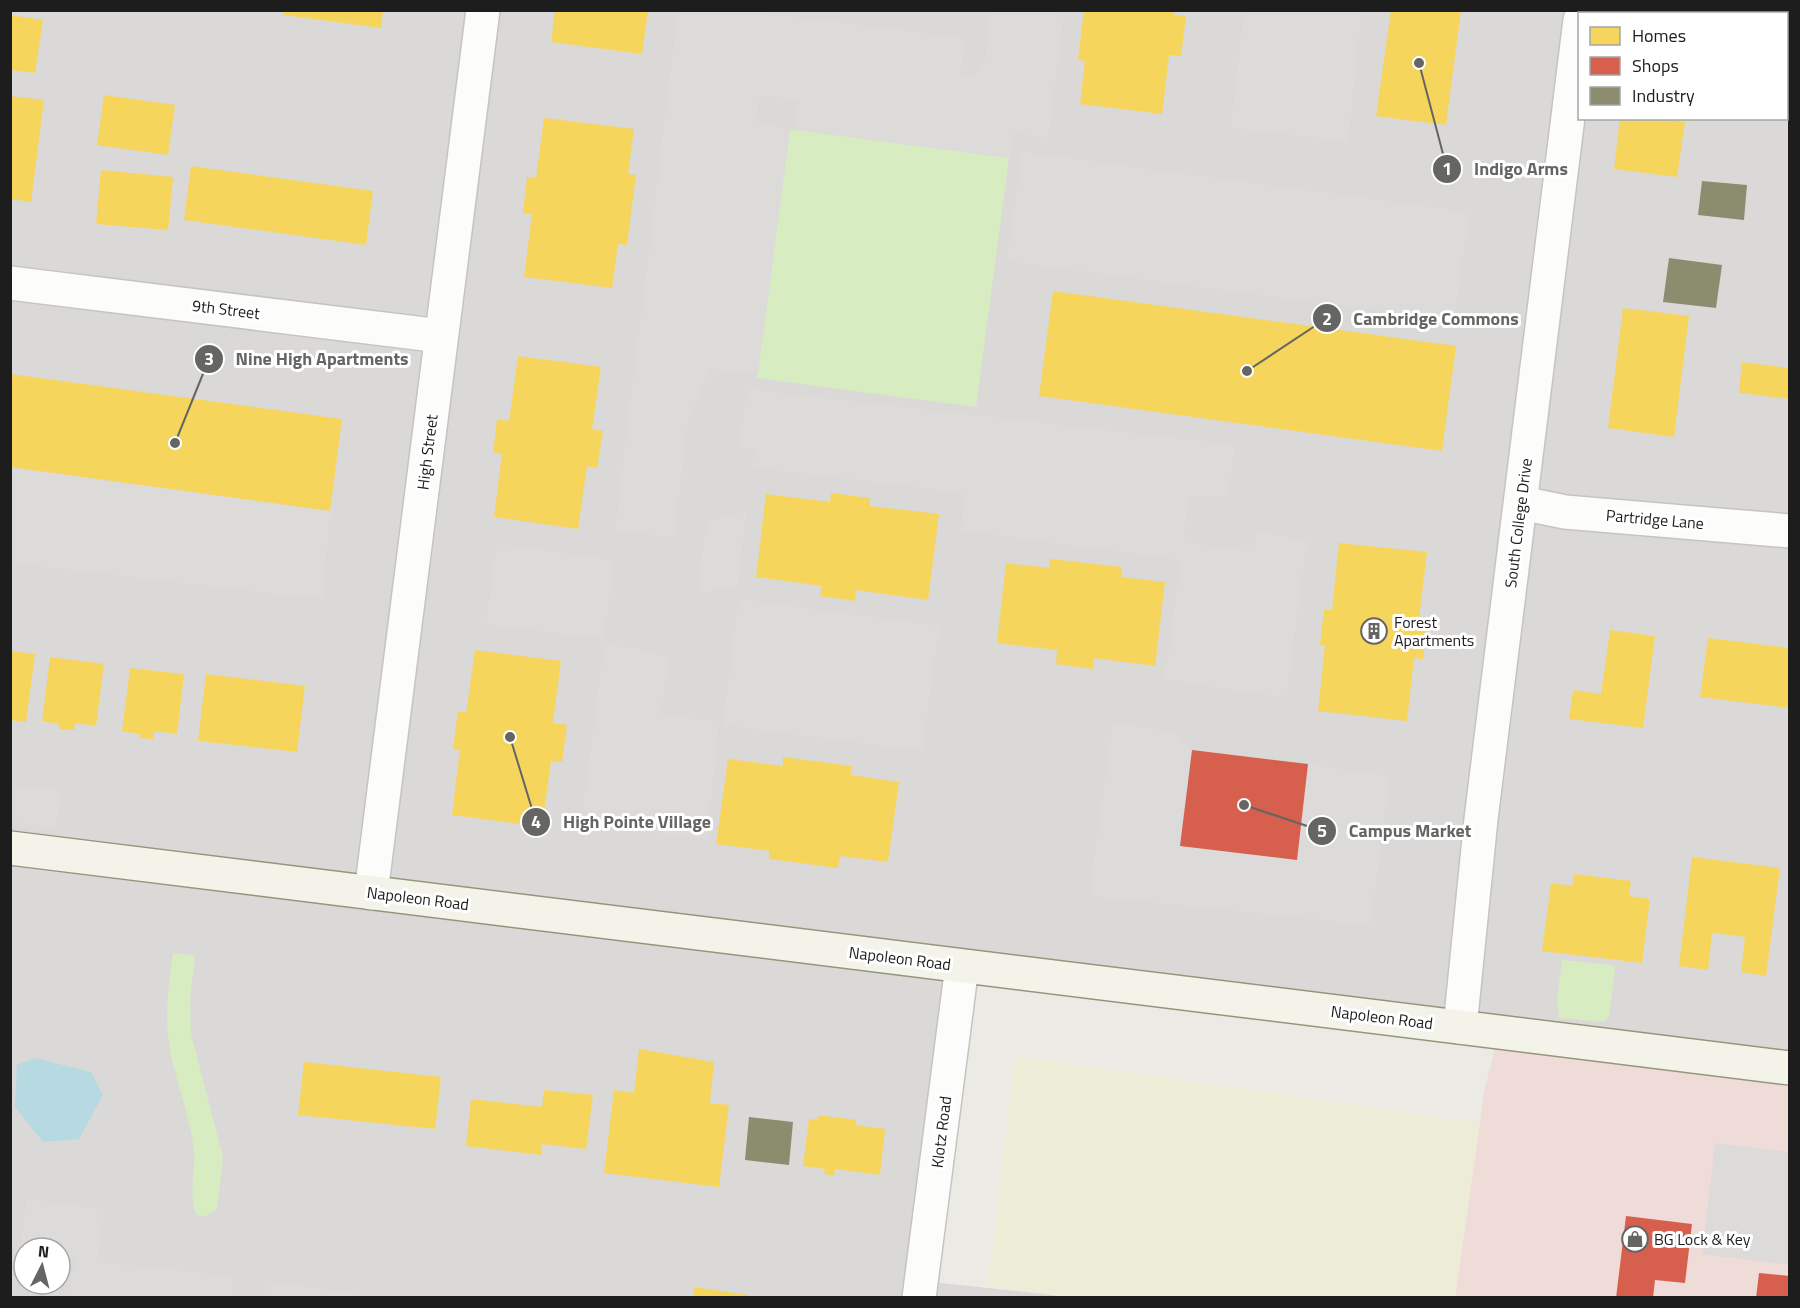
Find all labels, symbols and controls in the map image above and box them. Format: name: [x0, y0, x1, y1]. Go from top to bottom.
legend: [1578, 12, 1788, 120]
text: Homes: [1632, 22, 1686, 49]
text: Shops: [1632, 52, 1679, 79]
text: Industry: [1632, 82, 1695, 109]
callout: Indigo Arms: [1432, 151, 1580, 187]
text: 1: [1442, 155, 1452, 182]
text: Indigo Arms: [1474, 155, 1568, 182]
street label: 9th Street: [191, 293, 262, 325]
callout: Cambridge Commons: [1312, 300, 1531, 336]
text: 2: [1322, 305, 1332, 332]
text: Cambridge Commons: [1353, 305, 1519, 332]
callout: Nine High Apartments: [194, 341, 421, 377]
text: 3: [204, 345, 214, 372]
text: Nine High Apartments: [236, 345, 408, 372]
street label: High Street: [410, 412, 444, 491]
street label: South College Drive: [1498, 457, 1538, 589]
street label: Partridge Lane: [1605, 503, 1705, 535]
place label: Forest Apartments: [1394, 610, 1474, 652]
building icon: Forest Apartments: [1359, 616, 1389, 646]
callout: High Pointe Village: [521, 804, 723, 840]
text: 4: [531, 808, 541, 835]
text: High Pointe Village: [563, 808, 711, 835]
callout: Campus Market: [1307, 813, 1483, 849]
text: 5: [1317, 817, 1327, 844]
text: Campus Market: [1349, 817, 1472, 844]
street label: Napoleon Road: [366, 880, 470, 916]
street label: Napoleon Road: [848, 940, 952, 976]
street label: Napoleon Road: [1330, 999, 1434, 1035]
street label: Klotz Road: [925, 1095, 957, 1169]
shop icon: BG Lock & Key: [1620, 1224, 1650, 1254]
place label: BG Lock & Key: [1654, 1227, 1751, 1251]
north arrow: [12, 1236, 72, 1296]
text: N: [37, 1239, 50, 1264]

